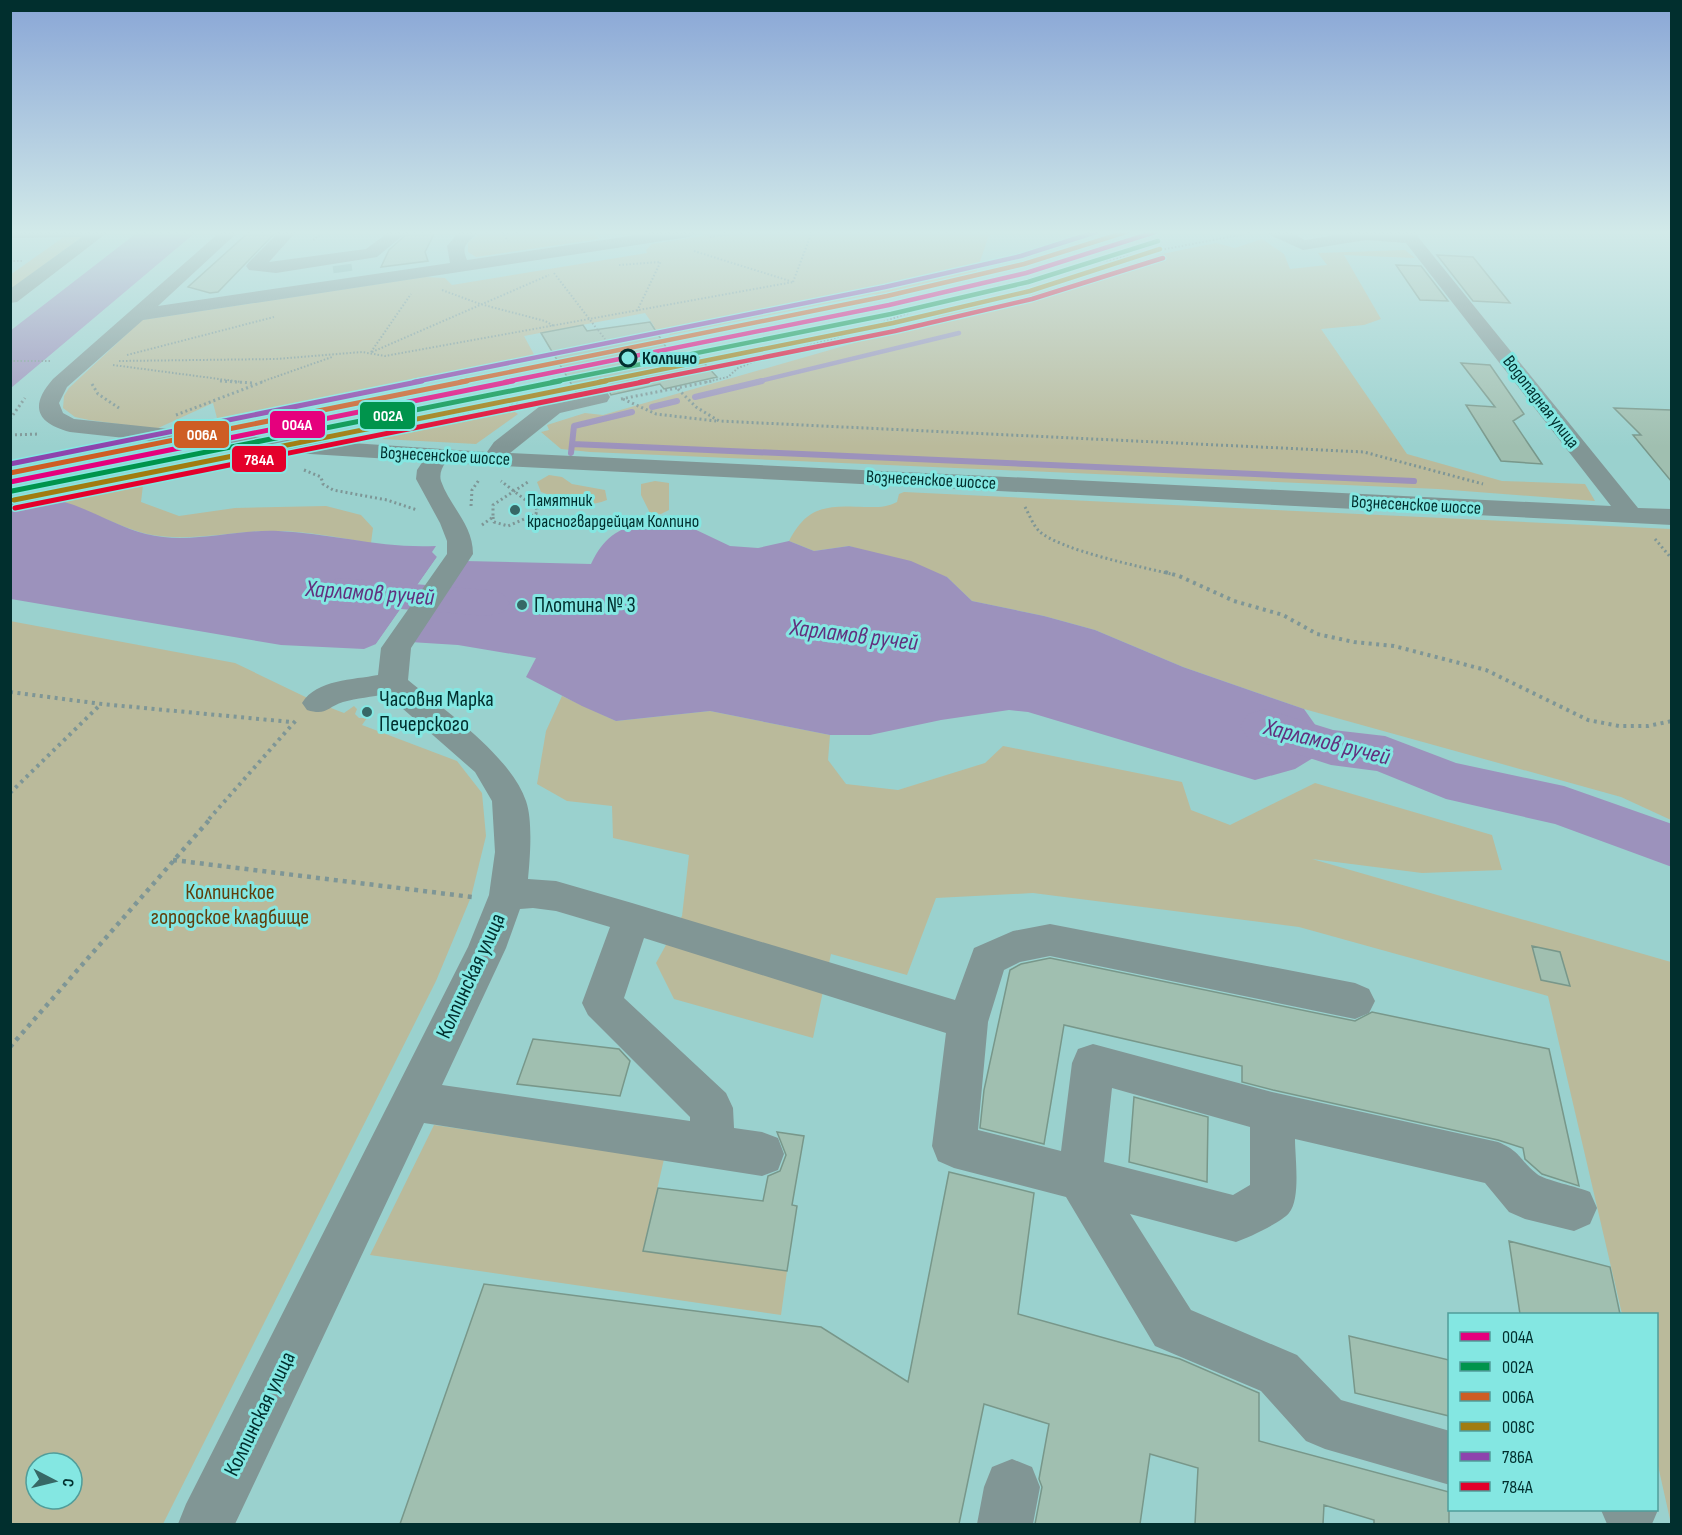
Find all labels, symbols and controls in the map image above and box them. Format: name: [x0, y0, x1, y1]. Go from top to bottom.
place label: Колпино: [642, 348, 697, 369]
marker: Колпино: [619, 349, 637, 367]
street label: Водопадная улица: [1498, 351, 1584, 453]
line badge: 002А: [359, 401, 416, 430]
text: 002А: [373, 407, 403, 426]
line badge: 004А: [269, 410, 326, 439]
text: 004А: [282, 416, 313, 435]
line badge: 006А: [173, 420, 230, 449]
text: 006А: [187, 426, 218, 445]
street label: Вознесенское шоссе: [379, 442, 511, 470]
line badge: 784А: [231, 445, 287, 473]
text: 784А: [244, 451, 274, 470]
street label: Вознесенское шоссе: [865, 466, 997, 494]
place label: Памятник красногвардейцам Колпино: [527, 490, 699, 532]
street label: Вознесенское шоссе: [1350, 491, 1482, 519]
marker: Памятник красногвардейцам Колпино: [508, 503, 522, 517]
water label: Харламов ручей: [304, 574, 435, 612]
place label: Плотина № 3: [534, 592, 636, 619]
marker: Плотина № 3: [515, 598, 529, 612]
water label: Харламов ручей: [787, 613, 920, 657]
place label: Часовня Марка Печерского: [379, 686, 494, 738]
marker: Часовня Марка Печерского: [360, 705, 374, 719]
water label: Харламов ручей: [1260, 712, 1393, 772]
park label: Колпинское городское кладбище: [151, 879, 309, 931]
street label: Колпинская улица: [430, 909, 512, 1043]
legend: [1448, 1313, 1658, 1511]
text: 004А: [1502, 1327, 1534, 1348]
street label: Колпинская улица: [218, 1347, 302, 1481]
text: 002А: [1502, 1357, 1533, 1378]
text: 006А: [1502, 1387, 1534, 1408]
text: 008С: [1502, 1417, 1535, 1438]
text: 786А: [1502, 1447, 1533, 1468]
north arrow: [24, 1451, 84, 1511]
text: С: [57, 1477, 77, 1488]
text: 784А: [1502, 1477, 1533, 1498]

